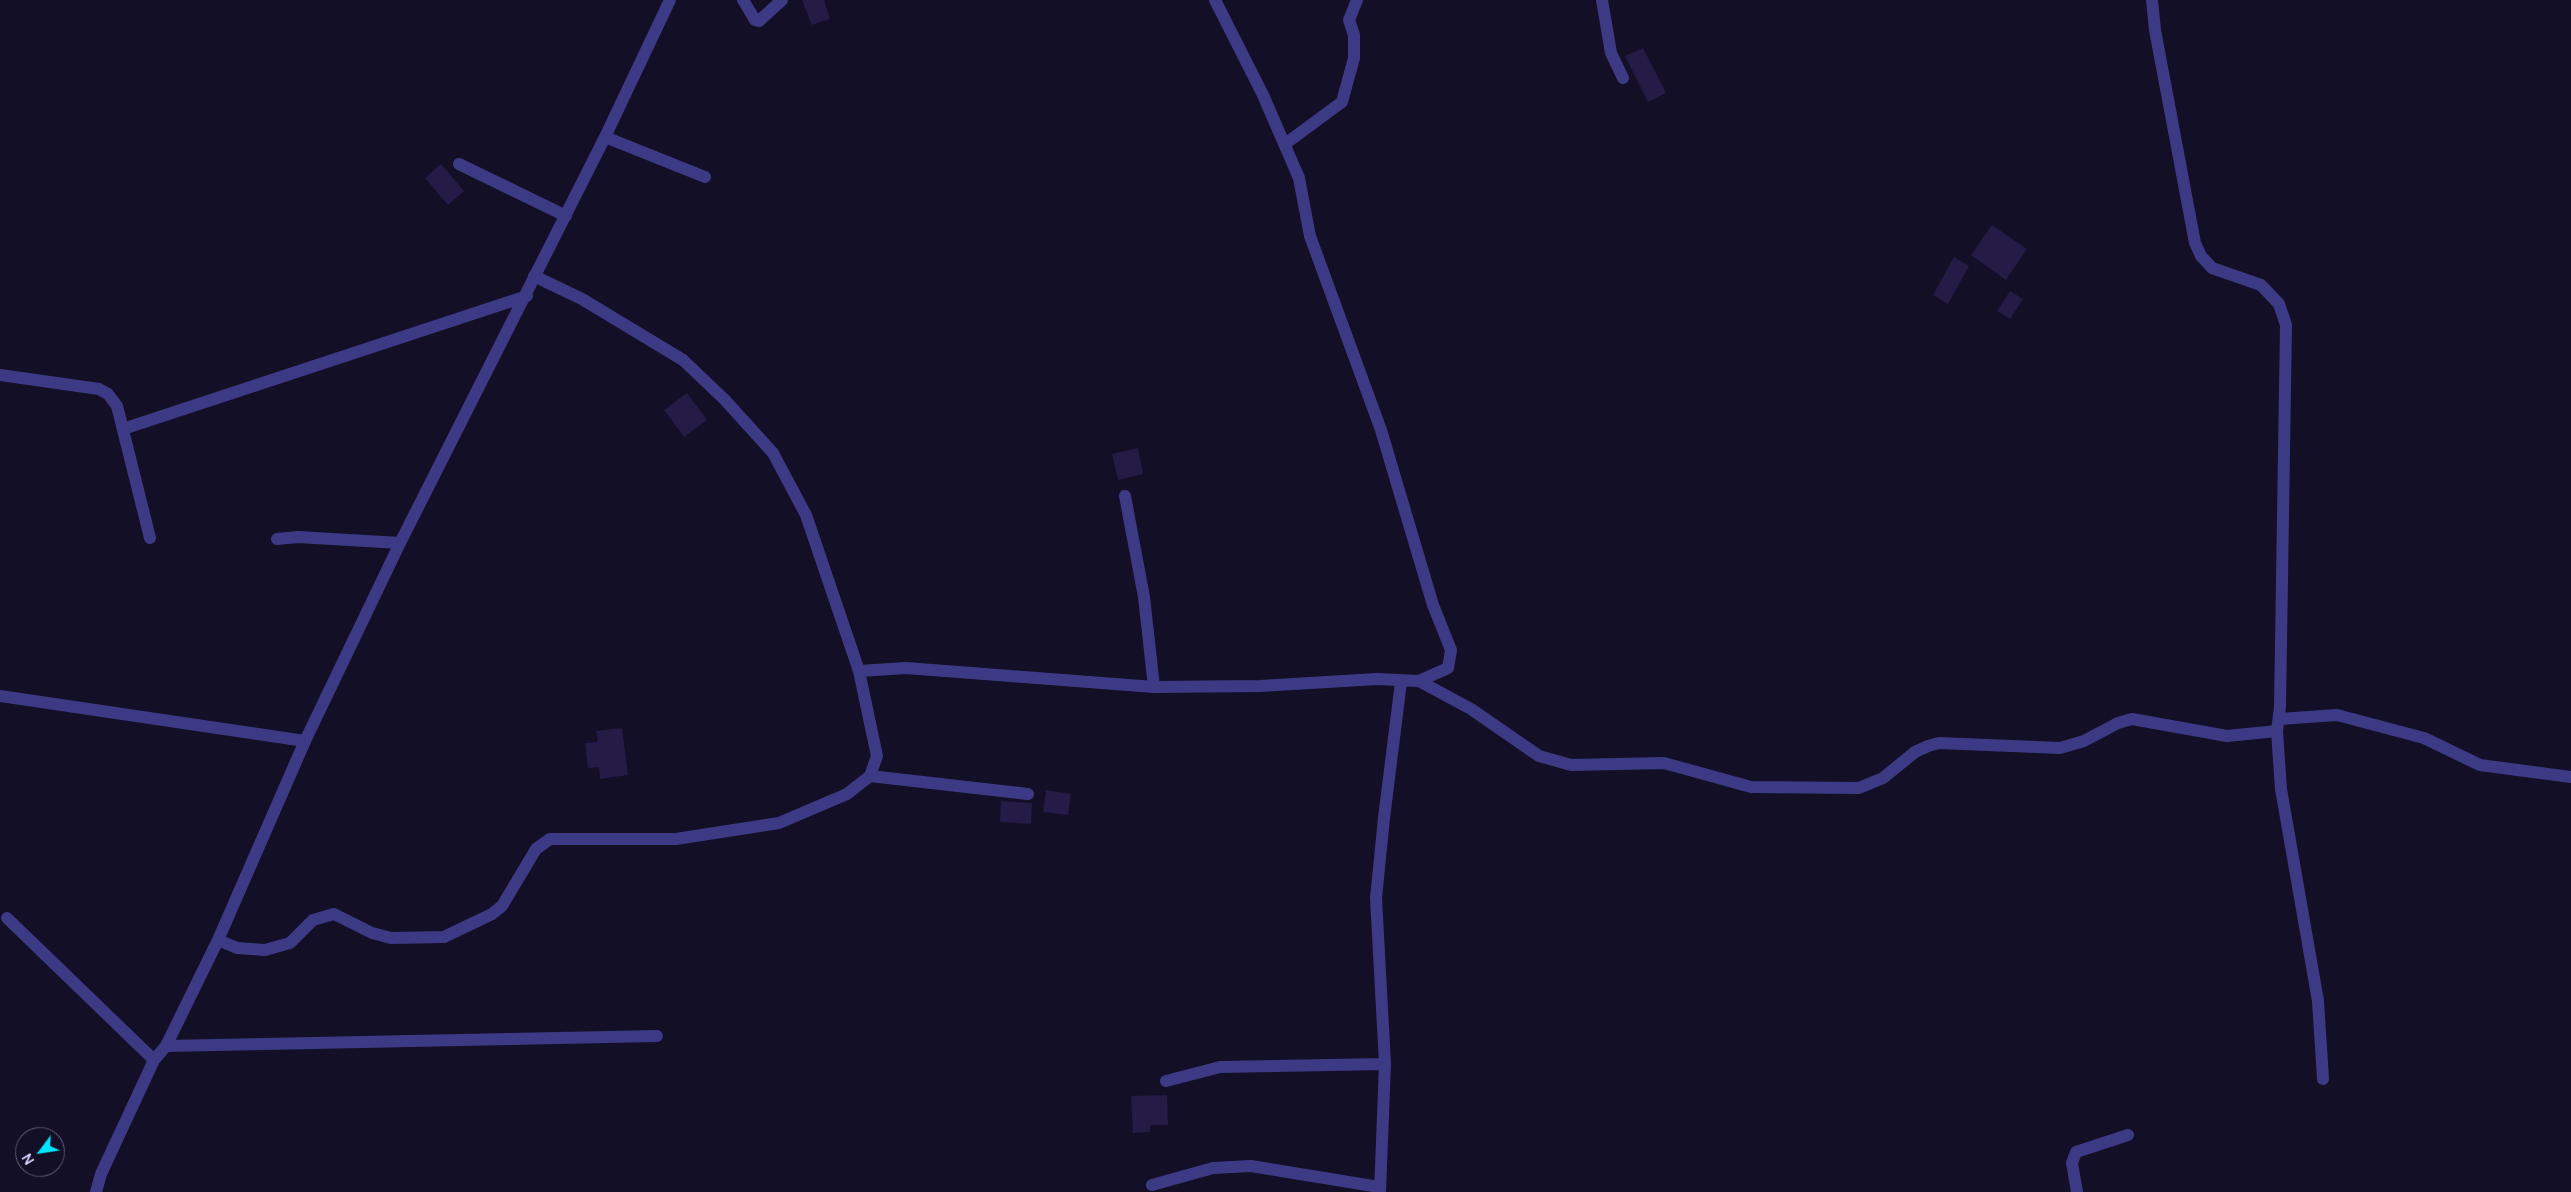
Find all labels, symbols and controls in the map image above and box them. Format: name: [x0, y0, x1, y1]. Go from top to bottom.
north arrow: [15, 1127, 65, 1177]
text: N: [17, 1150, 38, 1169]

